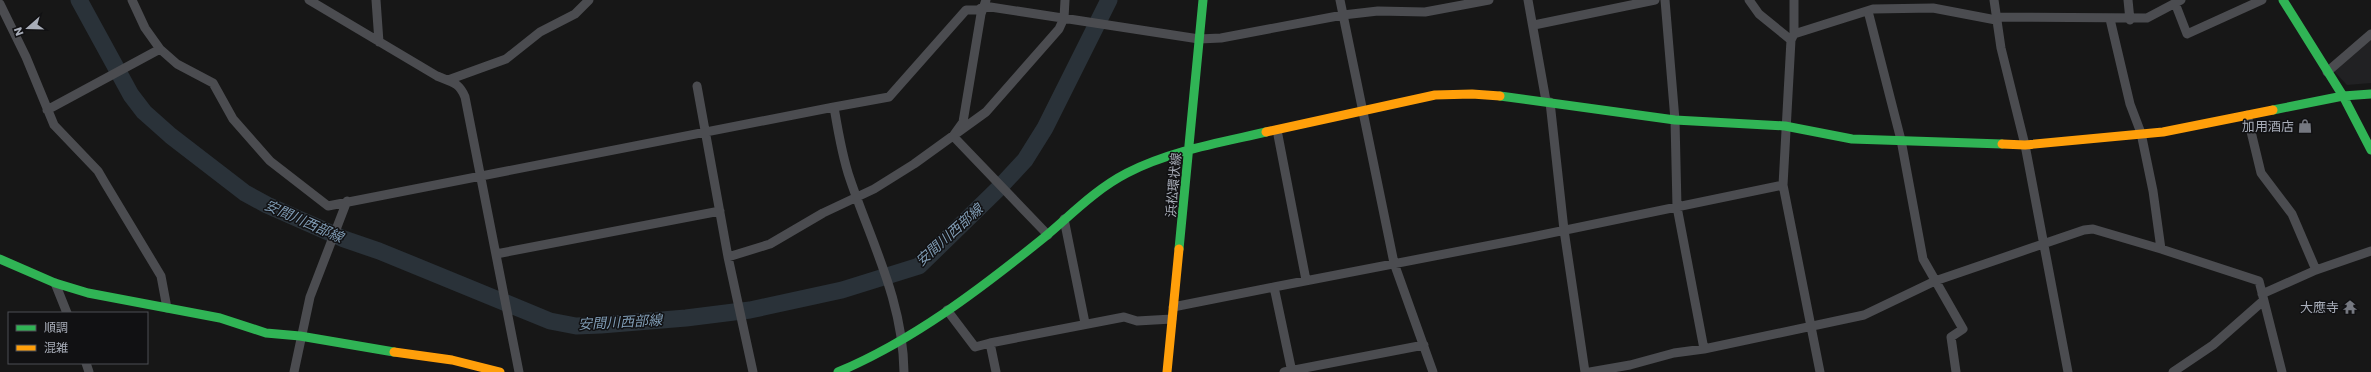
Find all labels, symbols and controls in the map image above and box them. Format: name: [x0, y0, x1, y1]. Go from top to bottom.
north arrow: [8, 8, 48, 48]
text: N: [10, 25, 28, 38]
place label: 加用酒店: [2242, 117, 2294, 136]
shop icon: 加用酒店: [2297, 118, 2313, 134]
street label: 浜松環状線: [1161, 152, 1186, 218]
water label: 安間川西部線: [262, 195, 348, 248]
water label: 安間川西部線: [911, 198, 988, 271]
place label: 大應寺: [2300, 298, 2339, 317]
temple icon: 大應寺: [2342, 299, 2358, 315]
water label: 安間川西部線: [578, 310, 664, 334]
legend: [8, 312, 148, 364]
text: 順調: [44, 319, 68, 336]
text: 混雑: [44, 339, 68, 356]

